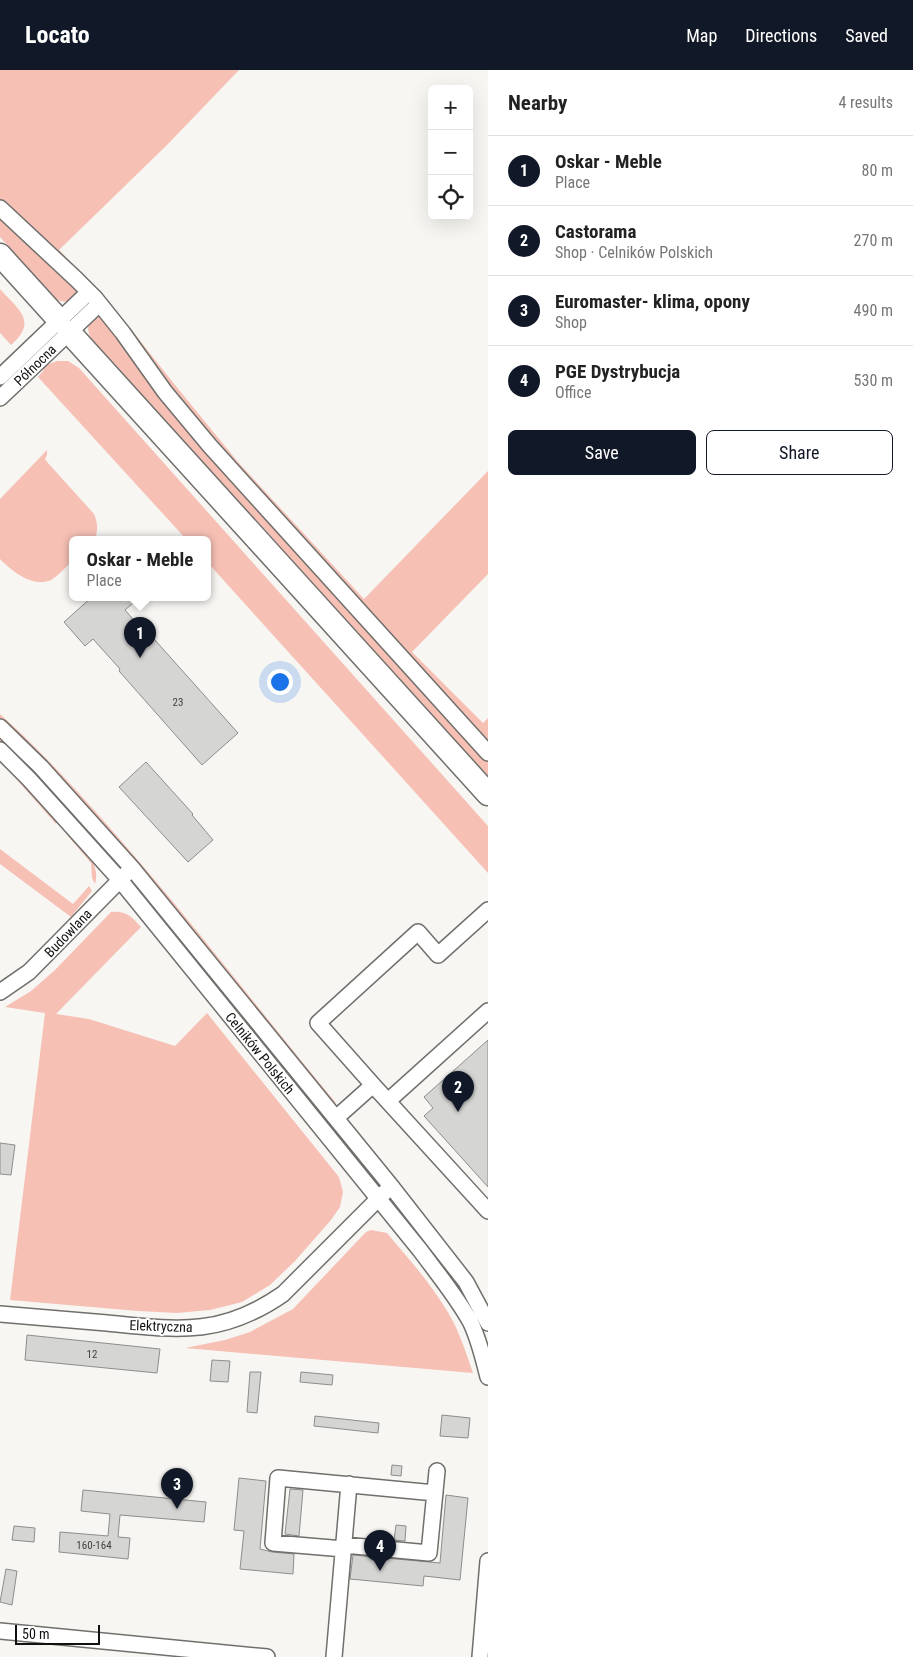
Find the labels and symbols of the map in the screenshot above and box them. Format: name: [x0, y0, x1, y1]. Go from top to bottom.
street label: Północna: [11, 341, 59, 389]
pin: 1: [124, 617, 156, 658]
your location: [267, 669, 293, 695]
house number: 23: [173, 696, 183, 709]
street label: Budowlana: [41, 906, 95, 960]
street label: Celników Polskich: [222, 1009, 298, 1097]
pin: 2: [442, 1071, 474, 1112]
street label: Elektryczna: [129, 1317, 193, 1335]
house number: 12: [87, 1348, 97, 1361]
pin: 3: [161, 1468, 193, 1509]
pin: 4: [364, 1530, 396, 1571]
house number: 160-164: [76, 1539, 112, 1552]
scale bar: [15, 1622, 100, 1645]

